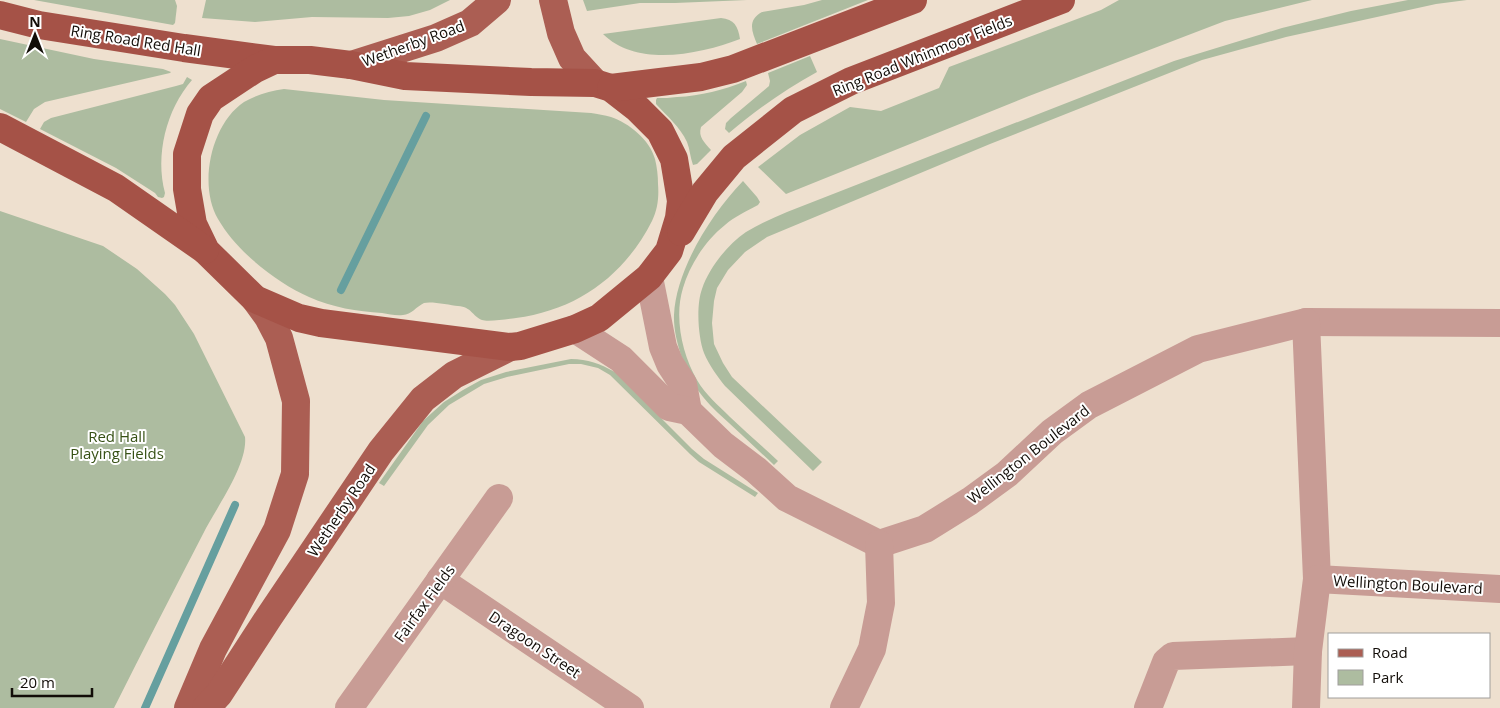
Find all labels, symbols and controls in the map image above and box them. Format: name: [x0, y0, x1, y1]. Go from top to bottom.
north arrow: [10, 10, 60, 60]
street label: Ring Road Whinmoor Fields: [829, 10, 1015, 100]
text: N: [29, 12, 41, 31]
street label: Wetherby Road: [359, 15, 467, 71]
street label: Ring Road Red Hall: [69, 20, 203, 60]
street label: Wellington Boulevard: [963, 400, 1093, 508]
park label: Red Hall Playing Fields: [70, 426, 164, 463]
street label: Wetherby Road: [303, 460, 379, 560]
street label: Fairfax Fields: [389, 560, 459, 646]
street label: Wellington Boulevard: [1333, 570, 1483, 598]
street label: Dragoon Street: [485, 606, 585, 682]
legend: [1328, 633, 1490, 698]
text: Road: [1372, 642, 1408, 662]
scale bar: [12, 666, 92, 698]
text: Park: [1372, 667, 1403, 687]
text: 20 m: [20, 672, 55, 692]

